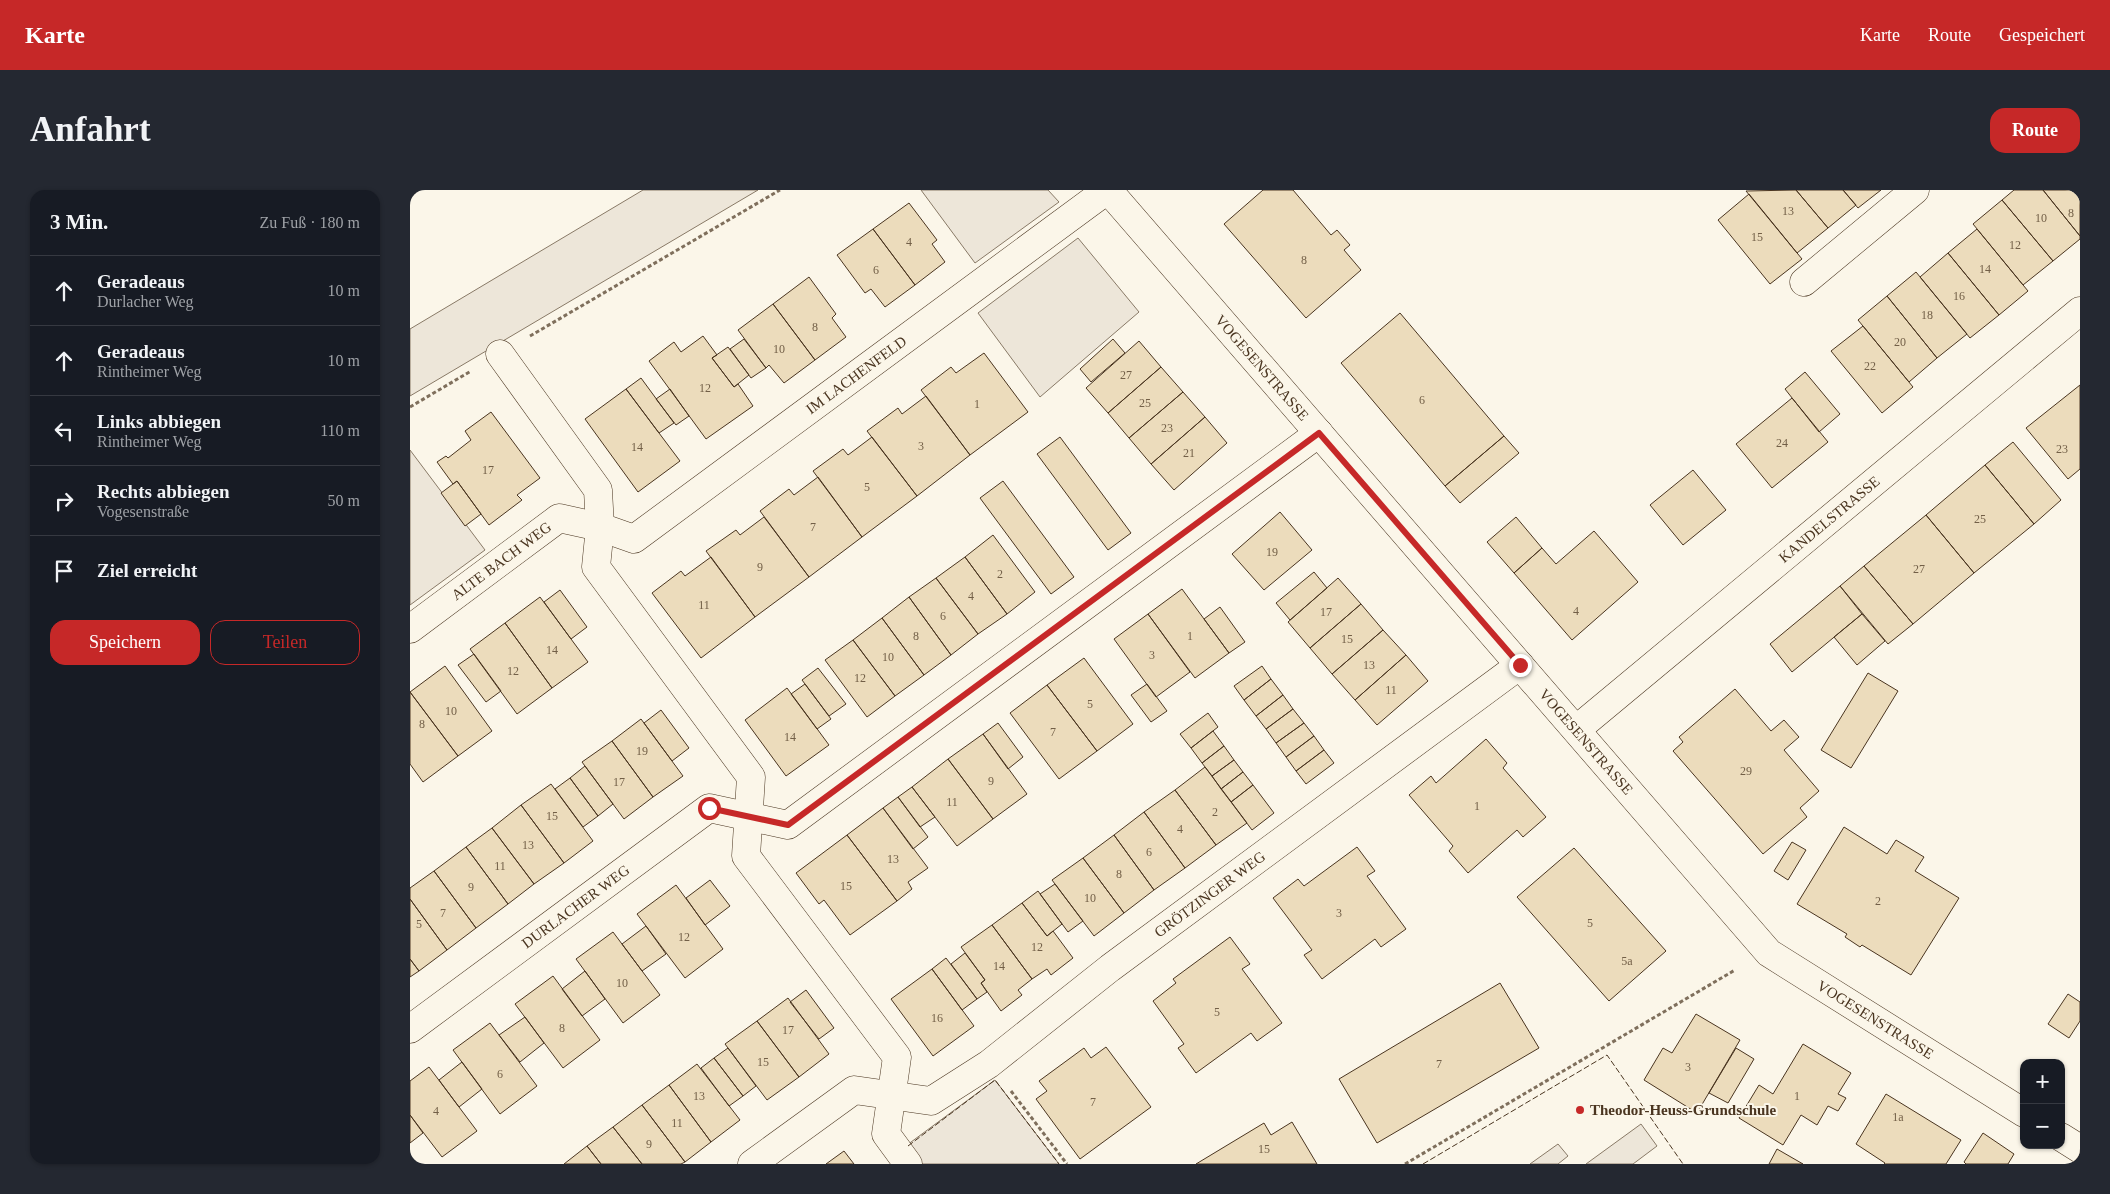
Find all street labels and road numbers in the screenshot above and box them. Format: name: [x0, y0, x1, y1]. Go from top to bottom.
street label: VOGESENSTRASSE: [1212, 312, 1312, 424]
street label: IM LACHENFELD: [803, 333, 910, 417]
street label: KANDELSTRASSE: [1776, 473, 1883, 566]
street label: ALTE BACH WEG: [448, 519, 554, 603]
street label: VOGESENSTRASSE: [1536, 686, 1636, 798]
street label: GRÖTZINGER WEG: [1151, 848, 1268, 940]
street label: DURLACHER WEG: [519, 862, 633, 951]
street label: VOGESENSTRASSE: [1814, 977, 1936, 1062]

